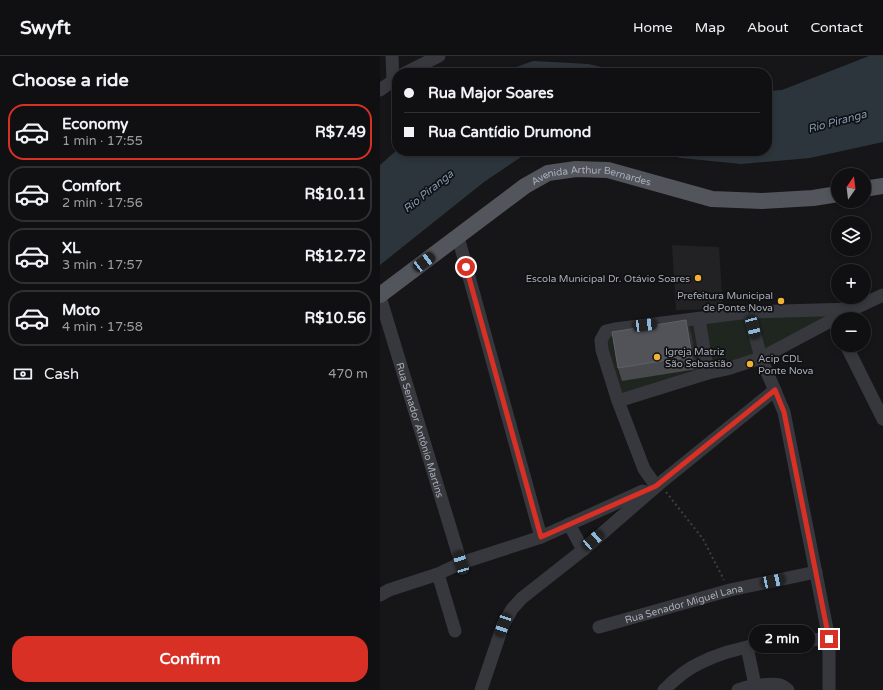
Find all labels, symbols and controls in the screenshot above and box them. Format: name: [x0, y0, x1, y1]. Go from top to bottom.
text: Swyft: [20, 17, 71, 39]
text: Home: [633, 19, 673, 36]
text: Map: [695, 19, 725, 36]
text: About: [747, 19, 789, 36]
text: Contact: [811, 19, 863, 36]
text: Choose a ride: [12, 69, 129, 91]
text: Rua Major Soares: [428, 84, 554, 102]
water label: Rio Piranga: [806, 107, 869, 136]
icon: car: [14, 114, 50, 150]
text: Economy: [62, 115, 128, 133]
text: R$7.49: [315, 123, 366, 141]
text: Rua Cantídio Drumond: [428, 123, 591, 141]
text: 1 min · 17:55: [62, 133, 143, 149]
street label: Avenida Arthur Bernardes: [529, 164, 652, 189]
water label: Rio Piranga: [401, 167, 456, 215]
north arrow: [831, 168, 871, 208]
map controls: [831, 168, 871, 352]
icon: car: [14, 176, 50, 212]
text: Comfort: [62, 177, 121, 195]
text: R$10.11: [304, 185, 366, 203]
text: 2 min · 17:56: [62, 195, 143, 211]
button: layers: [831, 216, 871, 256]
icon: car: [14, 238, 50, 274]
text: XL: [62, 239, 81, 257]
text: R$12.72: [305, 247, 366, 265]
car: [411, 250, 437, 274]
text: 3 min · 17:57: [62, 257, 143, 273]
route start: [457, 258, 475, 276]
button: +: [831, 264, 871, 304]
place label: Escola Municipal Dr. Otávio Soares: [526, 273, 690, 285]
marker: Escola Municipal Dr. Otávio Soares: [693, 273, 703, 283]
place label: Prefeitura Municipal de Ponte Nova: [677, 290, 773, 314]
marker: Prefeitura Municipal de Ponte Nova: [776, 296, 786, 306]
icon: car: [14, 300, 50, 336]
text: Moto: [62, 301, 100, 319]
text: R$10.56: [304, 309, 366, 327]
button: −: [831, 312, 871, 352]
car: [744, 314, 762, 340]
car: [632, 318, 658, 332]
text: 4 min · 17:58: [62, 319, 143, 335]
place label: Igreja Matriz São Sebastião: [665, 346, 732, 370]
marker: Igreja Matriz São Sebastião: [652, 352, 662, 362]
place label: Acip CDL Ponte Nova: [758, 353, 813, 377]
marker: Acip CDL Ponte Nova: [745, 359, 755, 369]
street label: Rua Senador Antônio Martins: [393, 361, 446, 500]
icon: cash: [12, 363, 34, 385]
text: Cash: [44, 365, 79, 383]
text: 470 m: [328, 366, 368, 382]
car: [580, 528, 606, 552]
car: [452, 550, 470, 576]
car: [760, 573, 786, 589]
street label: Rua Senador Miguel Lana: [624, 582, 744, 626]
car: [493, 612, 513, 638]
callout: 2 min: [749, 625, 815, 653]
route end: [820, 630, 838, 648]
text: 2 min: [765, 631, 799, 647]
button: Confirm: [12, 636, 368, 682]

